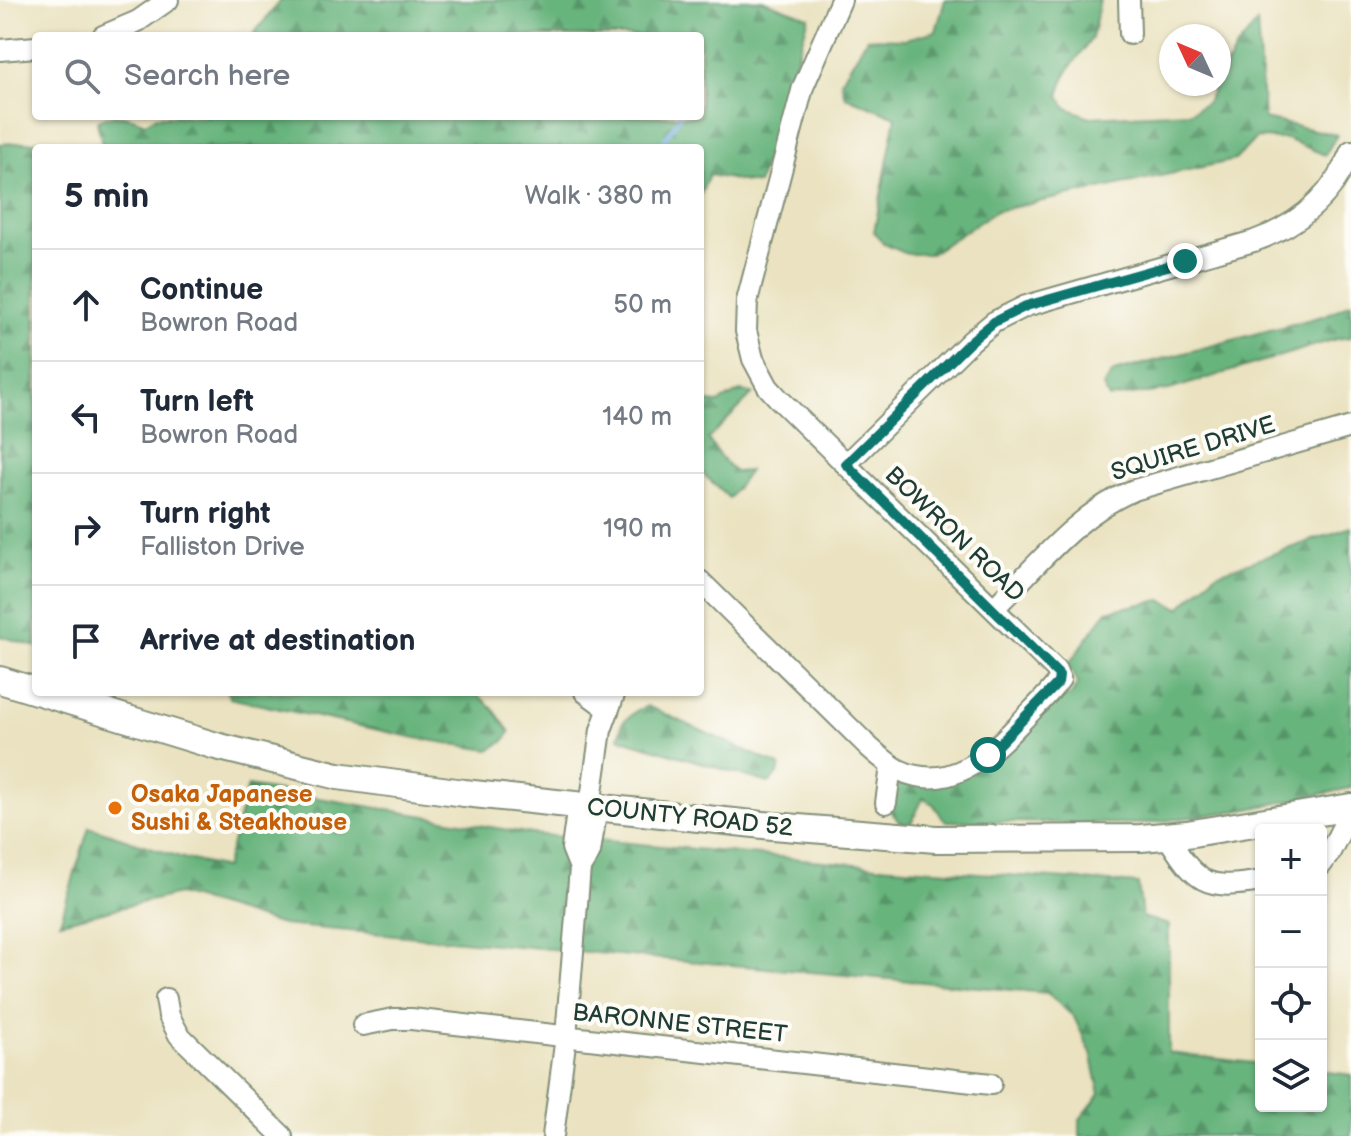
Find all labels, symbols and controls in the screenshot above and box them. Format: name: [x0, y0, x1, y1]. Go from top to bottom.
north arrow: [1159, 24, 1231, 96]
search box: [32, 32, 704, 120]
icon: search: [60, 54, 104, 98]
text: Search here: [124, 58, 290, 94]
text: 5 min: [64, 176, 149, 217]
text: Walk · 380 m: [525, 181, 672, 212]
route end: [1167, 243, 1203, 279]
text: Continue: [140, 272, 263, 308]
icon: ahead: [64, 283, 108, 327]
text: 50 m: [613, 290, 672, 321]
text: Bowron Road: [140, 308, 298, 339]
text: Turn left: [140, 384, 254, 420]
icon: left: [64, 395, 108, 439]
text: 140 m: [602, 402, 672, 433]
street label: SQUIRE DRIVE: [1108, 410, 1279, 487]
text: Bowron Road: [140, 420, 298, 451]
street label: BOWRON ROAD: [879, 461, 1030, 608]
text: Turn right: [140, 496, 271, 532]
icon: right: [64, 507, 108, 551]
text: 190 m: [603, 514, 672, 545]
text: Falliston Drive: [140, 532, 305, 563]
icon: arrive: [64, 619, 108, 663]
text: Arrive at destination: [140, 623, 416, 659]
route start: [970, 737, 1006, 773]
place label: Osaka Japanese Sushi & Steakhouse: [131, 780, 347, 837]
street label: COUNTY ROAD 52: [585, 792, 794, 843]
marker: Osaka Japanese Sushi & Steakhouse: [106, 799, 124, 817]
map controls: [1255, 824, 1327, 1112]
button: +: [1255, 824, 1327, 896]
button: −: [1255, 896, 1327, 968]
button: locate: [1255, 968, 1327, 1040]
street label: BARONNE STREET: [571, 998, 789, 1049]
button: layers: [1255, 1040, 1327, 1112]

